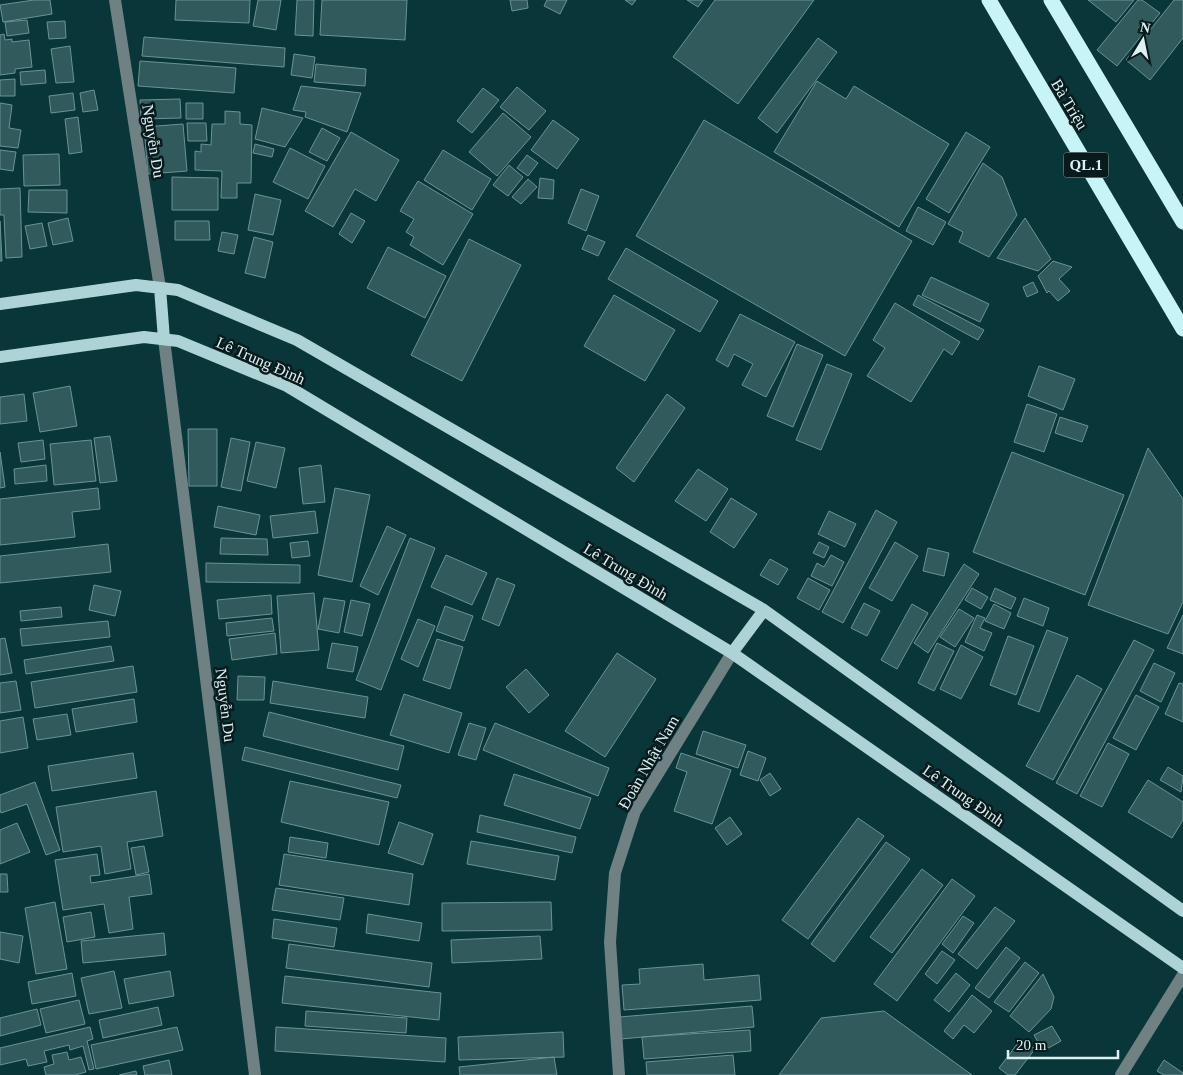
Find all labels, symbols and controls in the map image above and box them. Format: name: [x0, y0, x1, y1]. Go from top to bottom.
north arrow: [1118, 15, 1168, 65]
text: N: [1139, 19, 1151, 36]
street label: Bà Triệu: [1048, 76, 1091, 132]
street label: Nguyễn Du: [138, 103, 168, 179]
road number: QL.1: [1064, 152, 1108, 178]
street label: Lê Trung Đình: [213, 333, 308, 388]
street label: Lê Trung Đình: [580, 540, 671, 604]
street label: Nguyễn Du: [212, 667, 238, 743]
street label: Đoàn Nhật Nam: [615, 712, 682, 812]
street label: Lê Trung Đình: [919, 761, 1008, 830]
scale bar: [1008, 1028, 1118, 1060]
text: 20 m: [1016, 1037, 1047, 1053]

